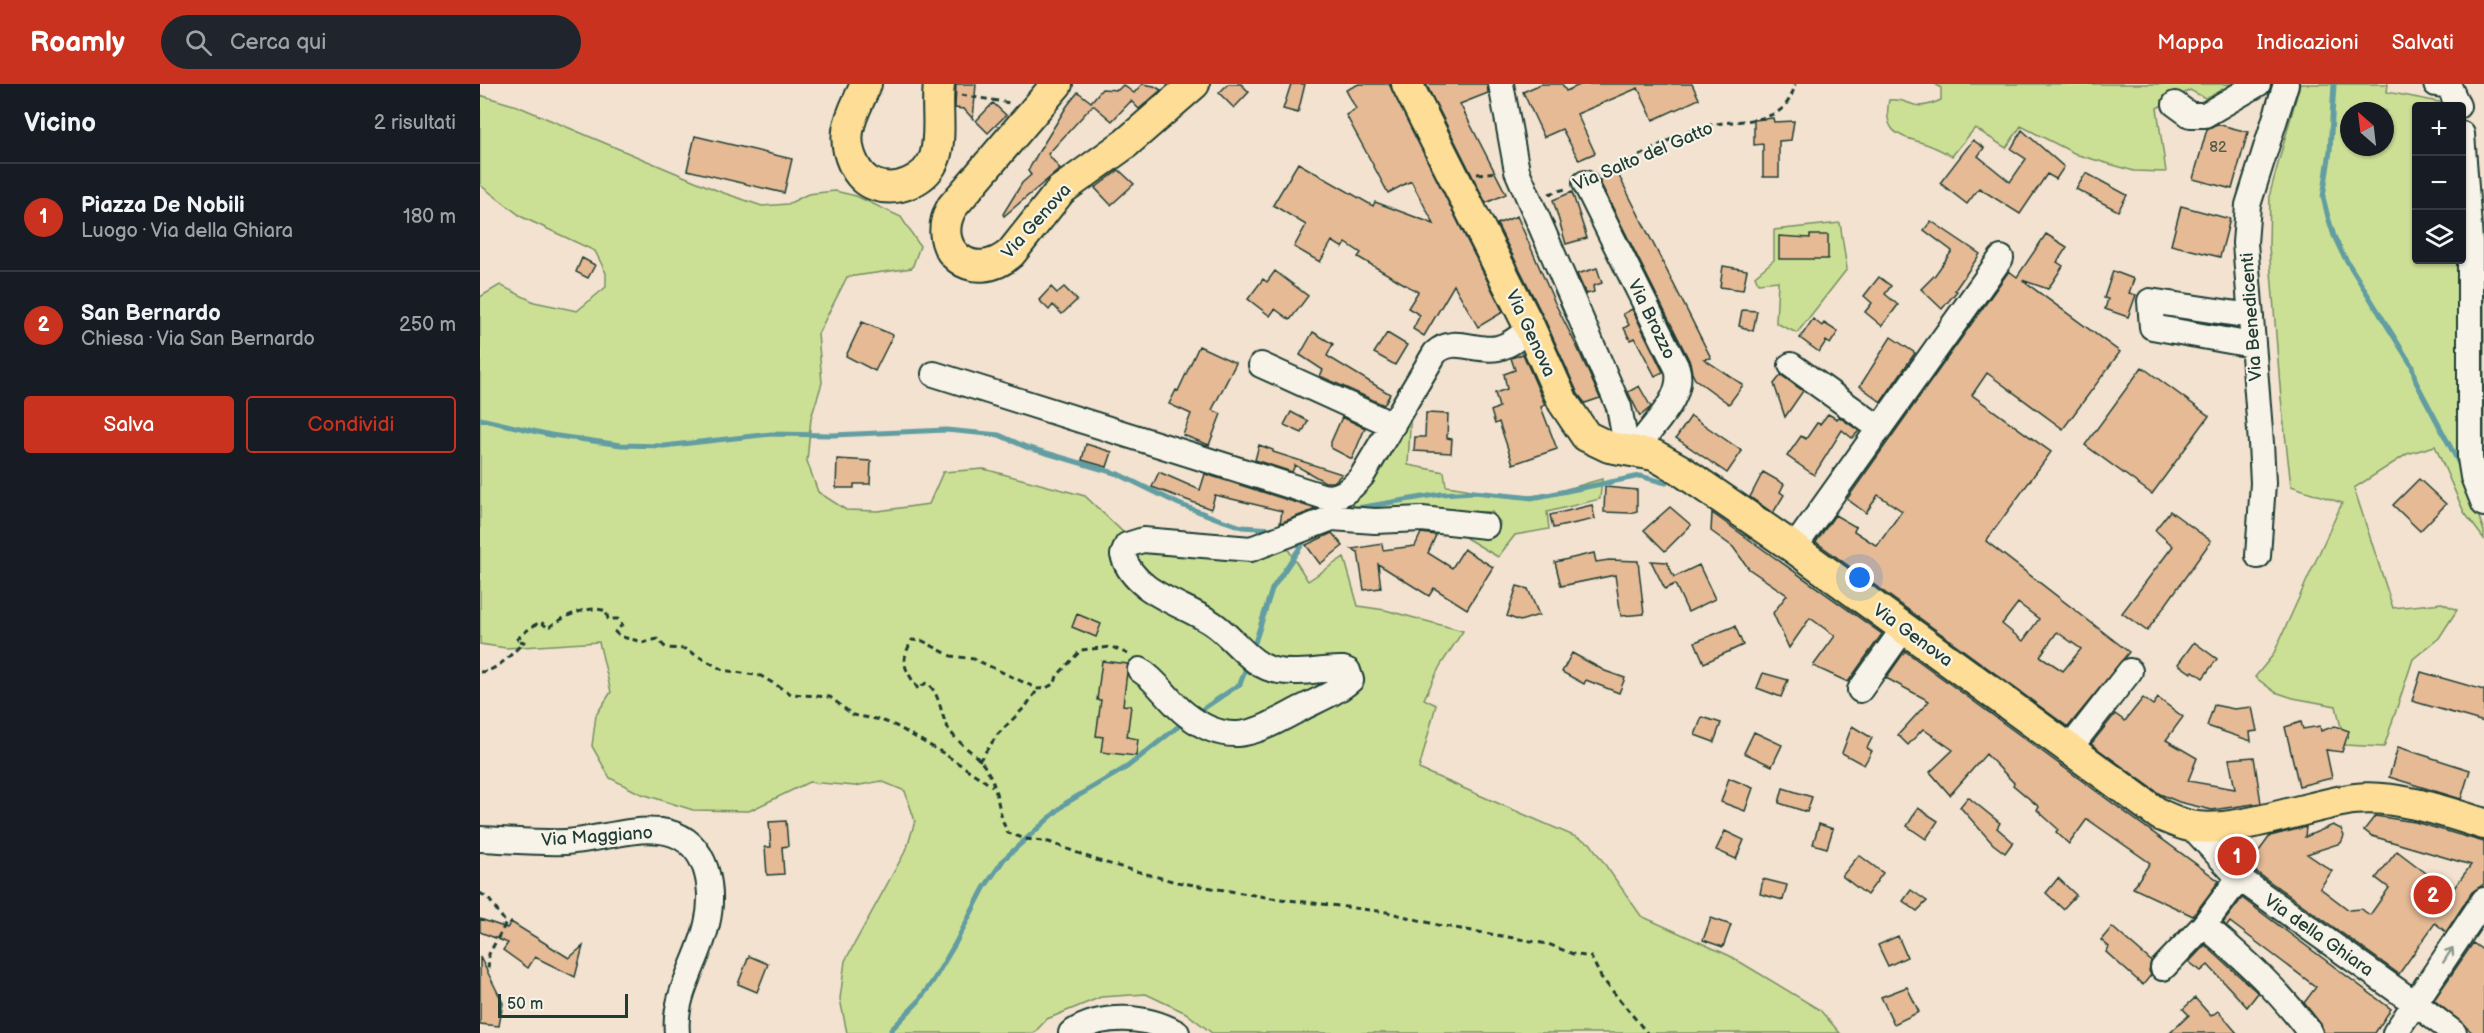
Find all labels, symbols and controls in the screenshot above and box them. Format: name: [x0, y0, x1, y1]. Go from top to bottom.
search box: [161, 15, 581, 69]
text: Roamly: [30, 26, 125, 59]
icon: search: [182, 26, 215, 59]
text: Cerca qui: [230, 29, 327, 56]
text: Mappa: [2157, 30, 2224, 55]
text: Indicazioni: [2257, 30, 2359, 55]
text: Salvati: [2392, 30, 2454, 55]
north arrow: [2340, 102, 2394, 156]
map controls: [2412, 102, 2466, 264]
button: +: [2412, 102, 2466, 156]
text: Vicino: [24, 108, 96, 139]
text: 2 risultati: [374, 111, 456, 135]
street label: Via Salto del Gatto: [1570, 118, 1716, 195]
house number: 82: [2209, 138, 2227, 157]
button: −: [2412, 156, 2466, 210]
street label: Via Genova: [997, 180, 1075, 263]
text: Piazza De Nobili: [81, 192, 245, 219]
text: 1: [39, 205, 48, 229]
text: 180 m: [403, 205, 456, 229]
button: layers: [2412, 210, 2466, 264]
text: Luogo · Via della Ghiara: [81, 219, 293, 243]
street label: Via Benedicenti: [2237, 252, 2266, 382]
street label: Via Brozzo: [1623, 276, 1680, 363]
street label: Via Genova: [1501, 286, 1560, 380]
text: San Bernardo: [81, 300, 221, 327]
text: 2: [38, 313, 49, 337]
text: 250 m: [399, 313, 456, 337]
text: Chiesa · Via San Bernardo: [81, 327, 315, 351]
button: Salva: [24, 396, 234, 453]
button: Condividi: [246, 396, 456, 453]
your location: [1845, 563, 1874, 592]
street label: Via Genova: [1869, 599, 1957, 671]
street label: Via Maggiano: [541, 822, 653, 851]
pin: 1: [2218, 834, 2256, 878]
pin: 2: [2414, 872, 2452, 918]
street label: Via della Ghiara: [2260, 890, 2377, 981]
one-way arrow: [2442, 947, 2454, 964]
scale bar: [498, 991, 628, 1018]
text: 50 m: [507, 995, 543, 1014]

